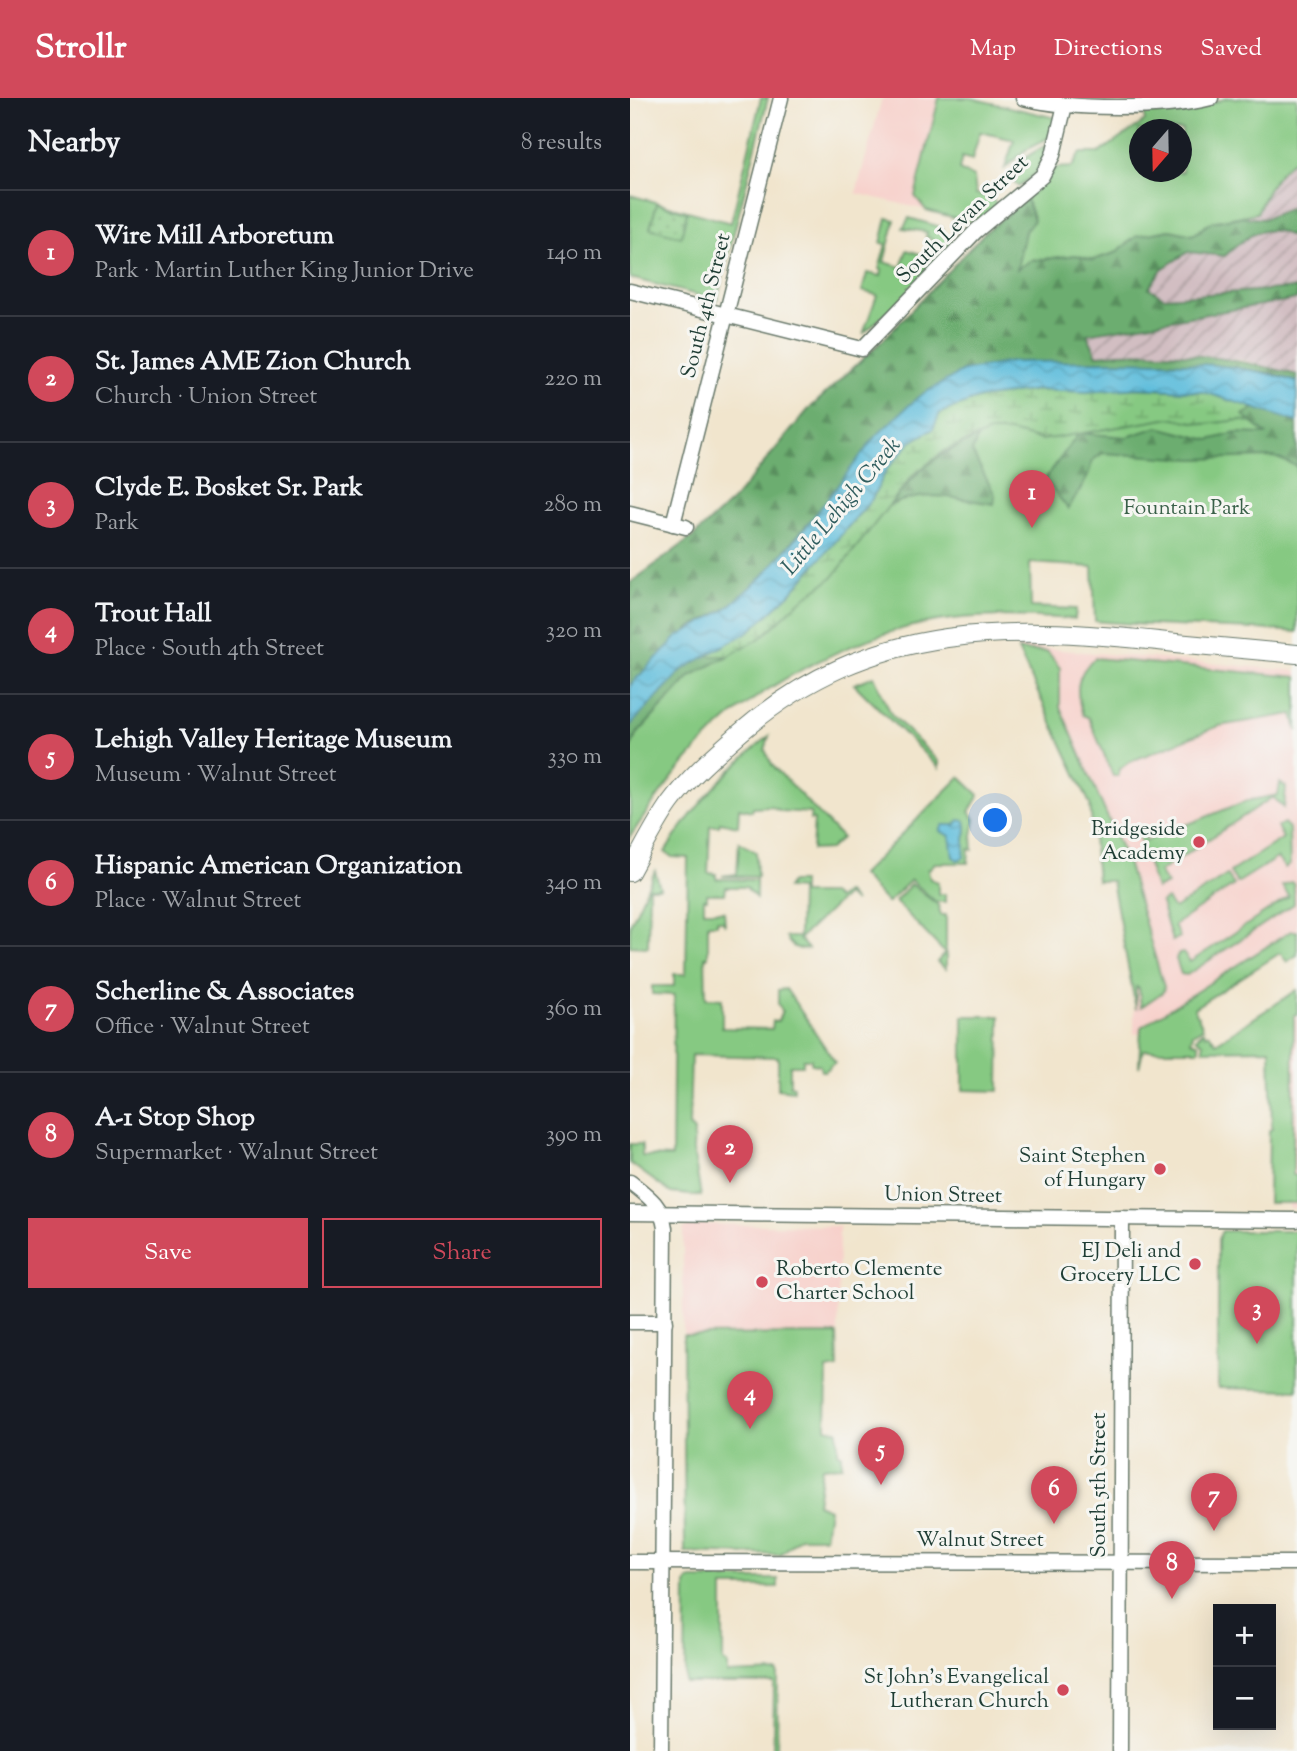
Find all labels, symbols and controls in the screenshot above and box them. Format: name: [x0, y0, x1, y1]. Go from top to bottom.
text: Strollr: [35, 25, 127, 73]
text: Map: [970, 32, 1016, 66]
text: Directions: [1054, 32, 1162, 66]
text: Saved: [1200, 32, 1262, 66]
north arrow: [1129, 119, 1192, 182]
text: Nearby: [28, 122, 120, 165]
text: 8 results: [521, 127, 602, 160]
street label: South Levan Street: [890, 149, 1036, 291]
text: Wire Mill Arboretum: [95, 218, 334, 255]
street label: South 4th Street: [674, 230, 740, 382]
text: 1: [47, 237, 55, 270]
text: 140 m: [547, 237, 602, 270]
text: Park · Martin Luther King Junior Drive: [95, 255, 474, 288]
text: St. James AME Zion Church: [95, 344, 411, 381]
text: 2: [46, 363, 56, 396]
text: 220 m: [544, 363, 602, 396]
text: Church · Union Street: [95, 381, 317, 414]
water label: Little Lehigh Creek: [774, 431, 910, 583]
text: Clyde E. Bosket Sr. Park: [95, 470, 363, 507]
pin: 1: [1009, 470, 1055, 528]
text: 3: [46, 489, 56, 522]
text: 280 m: [544, 489, 602, 522]
park label: Fountain Park: [1124, 494, 1251, 524]
text: Park: [95, 507, 139, 540]
text: Trout Hall: [95, 596, 211, 633]
text: 4: [45, 615, 57, 648]
text: 320 m: [546, 615, 602, 648]
text: Place · South 4th Street: [95, 633, 324, 666]
text: Lehigh Valley Heritage Museum: [95, 722, 452, 759]
text: 5: [47, 741, 55, 774]
text: 330 m: [548, 741, 602, 774]
text: Museum · Walnut Street: [95, 759, 337, 792]
your location: [978, 803, 1012, 837]
place label: Bridgeside Academy: [1091, 815, 1186, 869]
marker: Bridgeside Academy: [1191, 834, 1207, 850]
text: Hispanic American Organization: [95, 848, 462, 885]
text: 6: [45, 867, 57, 900]
text: 340 m: [545, 867, 602, 900]
text: Place · Walnut Street: [95, 885, 301, 918]
text: Scherline & Associates: [95, 974, 354, 1011]
text: 7: [45, 993, 57, 1026]
text: 360 m: [545, 993, 602, 1026]
text: Office · Walnut Street: [95, 1011, 310, 1044]
text: A-1 Stop Shop: [95, 1100, 255, 1137]
text: 8: [45, 1119, 57, 1152]
text: 390 m: [546, 1119, 602, 1152]
pin: 2: [707, 1125, 753, 1183]
text: Supermarket · Walnut Street: [95, 1137, 378, 1170]
place label: Saint Stephen of Hungary: [1019, 1142, 1147, 1196]
marker: Saint Stephen of Hungary: [1152, 1161, 1168, 1177]
street label: Union Street: [884, 1180, 1002, 1212]
button: Save: [28, 1218, 308, 1288]
button: Share: [322, 1218, 602, 1288]
place label: EJ Deli and Grocery LLC: [1060, 1237, 1181, 1291]
place label: Roberto Clemente Charter School: [776, 1255, 943, 1309]
marker: EJ Deli and Grocery LLC: [1187, 1256, 1203, 1272]
marker: Roberto Clemente Charter School: [754, 1274, 770, 1290]
pin: 3: [1234, 1286, 1280, 1344]
pin: 4: [727, 1371, 773, 1429]
street label: South 5th Street: [1085, 1412, 1115, 1558]
pin: 5: [858, 1427, 904, 1485]
pin: 6: [1031, 1466, 1077, 1524]
pin: 7: [1191, 1473, 1237, 1531]
street label: Walnut Street: [916, 1526, 1044, 1556]
pin: 8: [1149, 1541, 1195, 1599]
map controls: [1213, 1604, 1276, 1730]
button: +: [1213, 1604, 1276, 1667]
place label: St John's Evangelical Lutheran Church: [863, 1663, 1049, 1717]
button: −: [1213, 1667, 1276, 1730]
marker: St John's Evangelical Lutheran Church: [1055, 1682, 1071, 1698]

